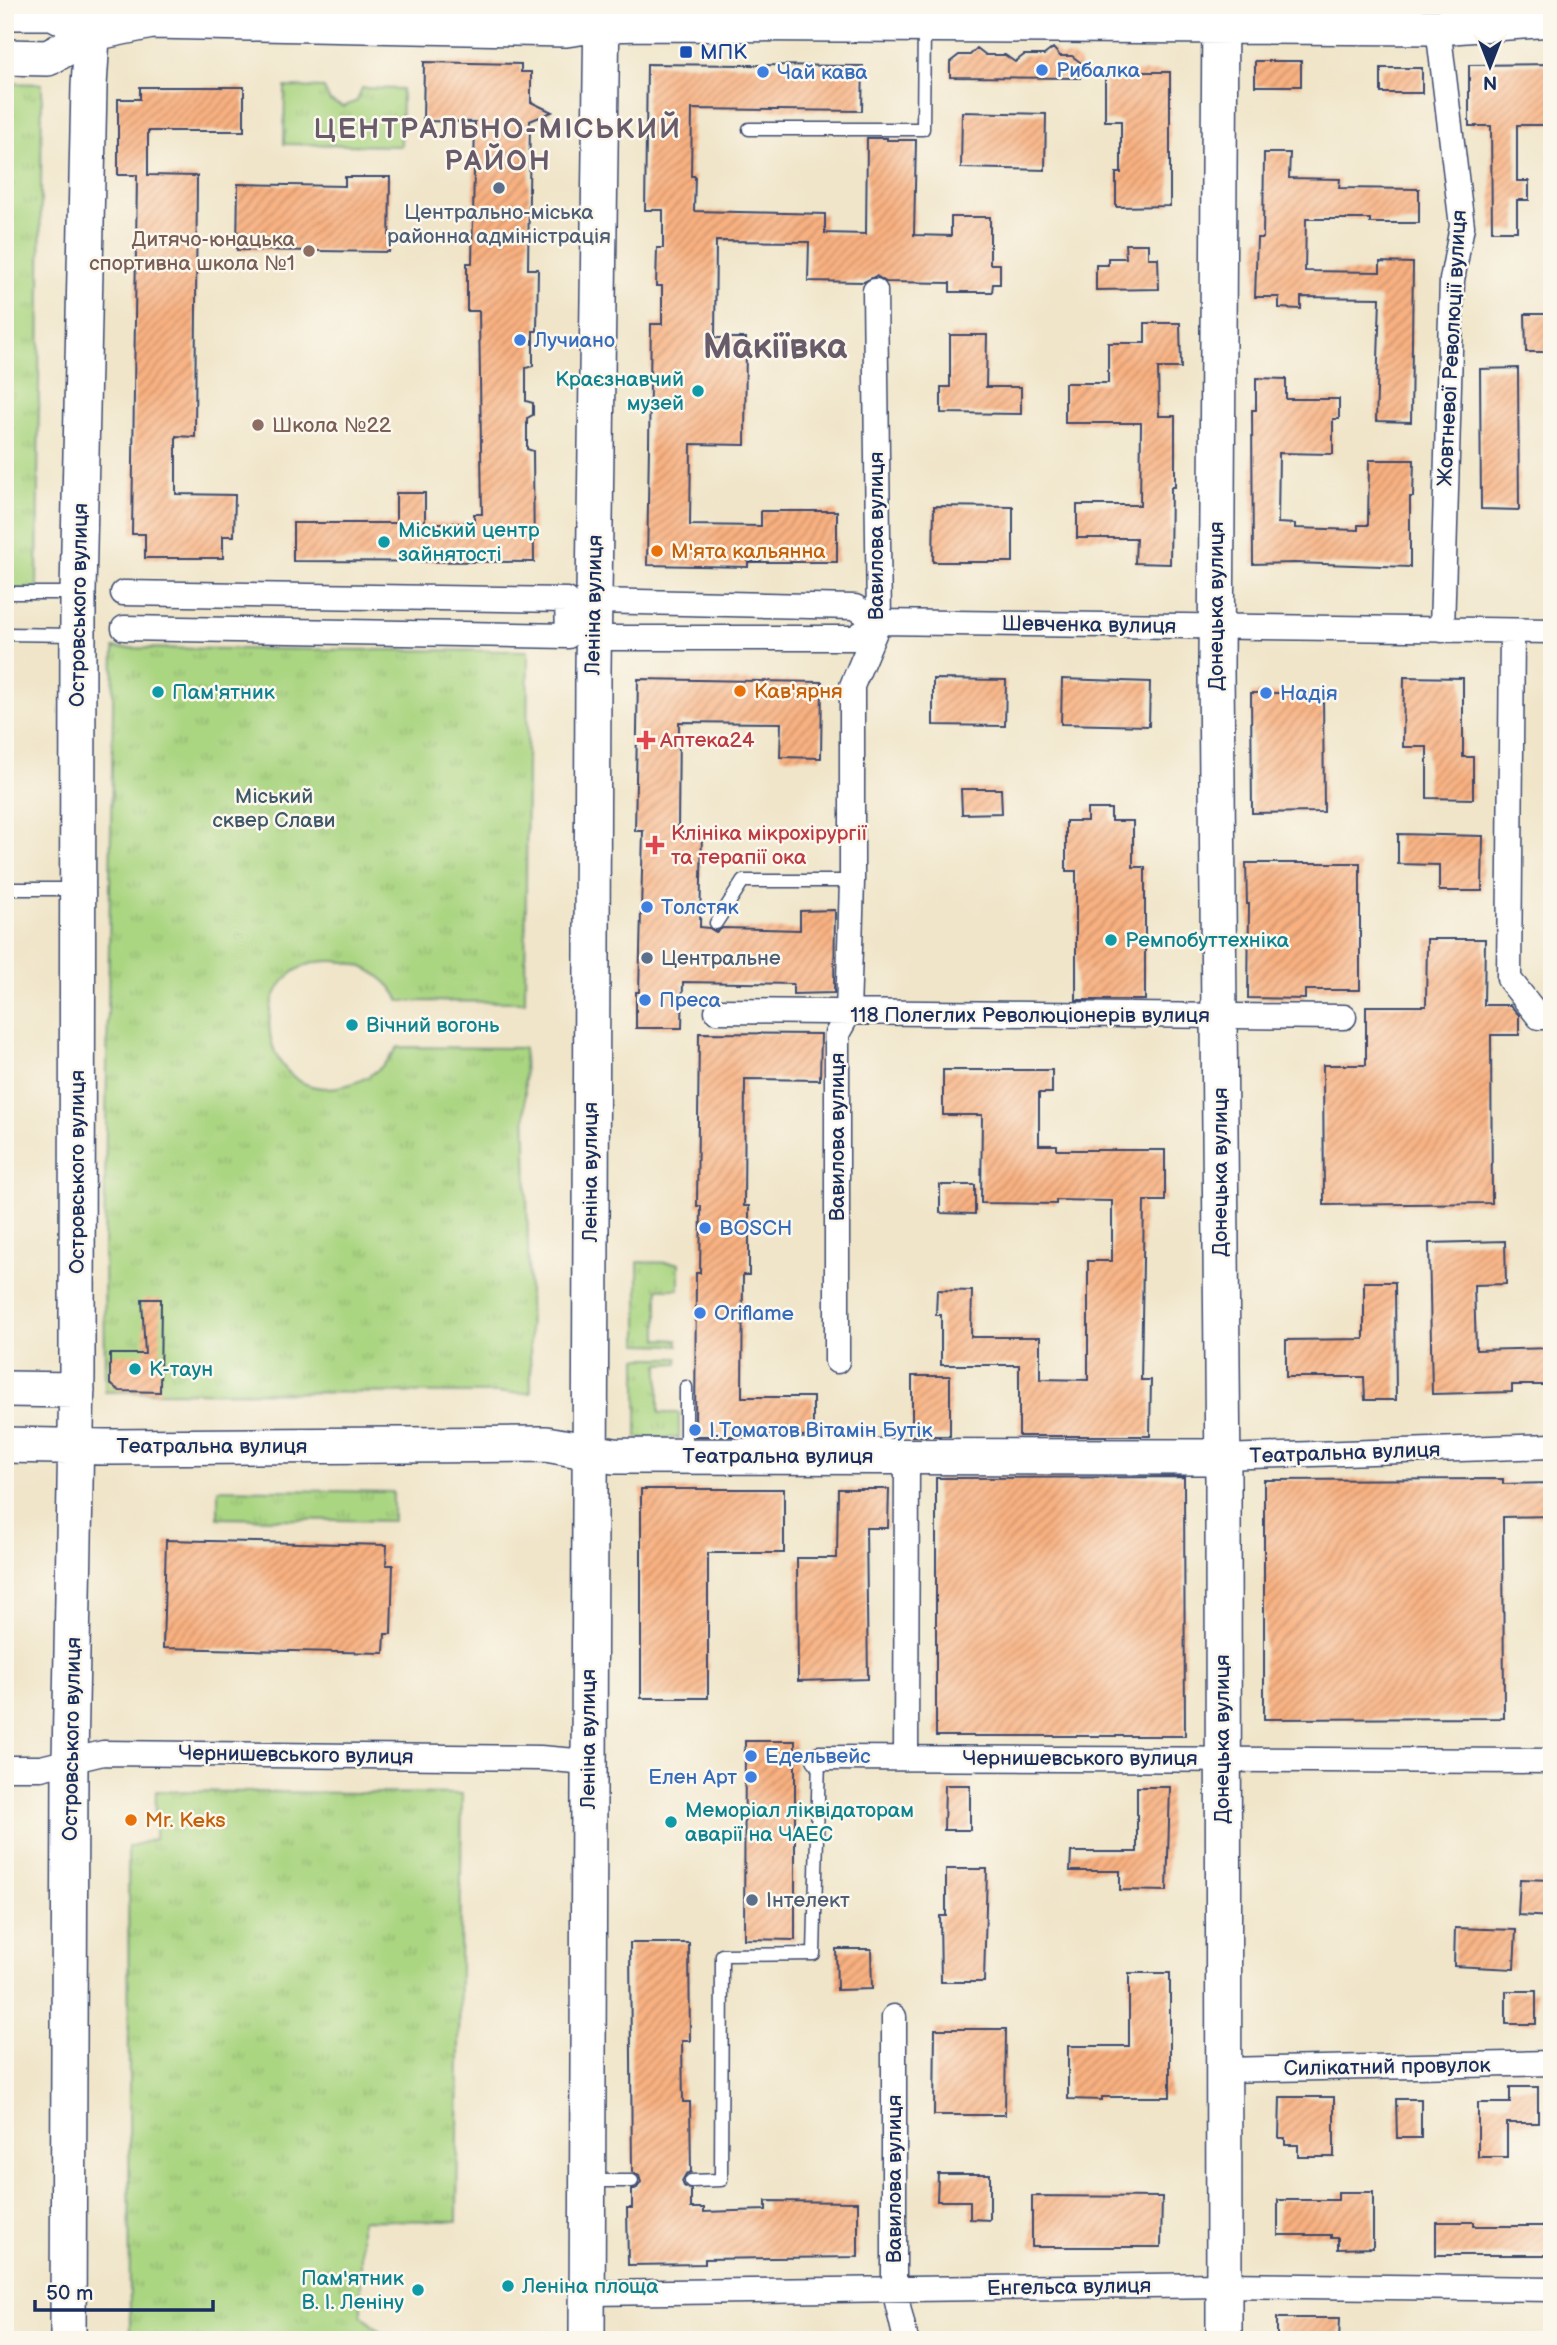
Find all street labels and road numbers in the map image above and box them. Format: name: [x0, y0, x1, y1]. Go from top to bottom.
street label: Жовтневої Революції вулиця: [1432, 209, 1472, 487]
street label: Вавилова вулиця: [864, 452, 889, 620]
street label: Островського вулиця: [65, 503, 93, 707]
street label: Донецька вулиця: [1204, 521, 1229, 691]
street label: Леніна вулиця: [580, 535, 608, 676]
street label: Шевченка вулиця: [1001, 611, 1177, 639]
street label: 118 Полеглих Революціонерів вулиця: [850, 1003, 1210, 1028]
street label: Вавилова вулиця: [825, 1053, 850, 1221]
street label: Островського вулиця: [65, 1070, 90, 1274]
street label: Донецька вулиця: [1208, 1087, 1233, 1257]
street label: Леніна вулиця: [578, 1102, 603, 1243]
street label: Театральна вулиця: [117, 1434, 307, 1459]
street label: Театральна вулиця: [1249, 1437, 1441, 1469]
street label: Театральна вулиця: [683, 1444, 873, 1469]
street label: Островського вулиця: [58, 1637, 86, 1841]
street label: Донецька вулиця: [1210, 1654, 1235, 1824]
street label: Леніна вулиця: [576, 1669, 601, 1810]
street label: Чернишевського вулиця: [178, 1740, 414, 1770]
street label: Чернишевського вулиця: [962, 1746, 1198, 1771]
street label: Силікатний провулок: [1283, 2053, 1491, 2081]
street label: Вавилова вулиця: [882, 2095, 907, 2263]
street label: Енгельса вулиця: [987, 2273, 1151, 2301]

